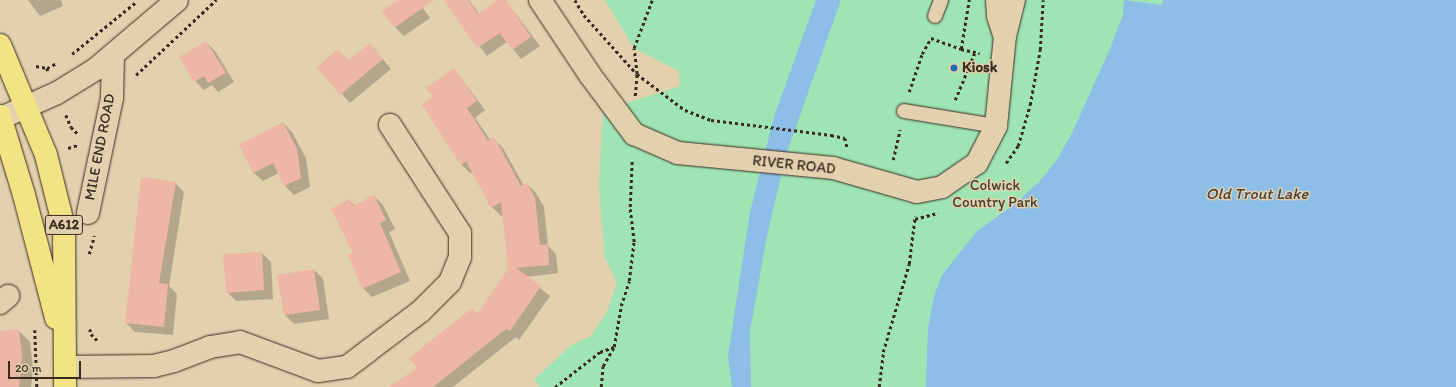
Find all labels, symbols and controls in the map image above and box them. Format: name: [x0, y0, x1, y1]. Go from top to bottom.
place label: Kiosk: [962, 59, 997, 77]
marker: Kiosk: [949, 63, 959, 73]
street label: MILE END ROAD: [81, 93, 119, 201]
street label: RIVER ROAD: [752, 152, 836, 178]
park label: Colwick Country Park: [952, 176, 1038, 211]
water label: Old Trout Lake: [1206, 184, 1308, 204]
road number: A612: [44, 213, 84, 237]
scale bar: [10, 353, 83, 379]
text: 20 m: [15, 361, 42, 375]

